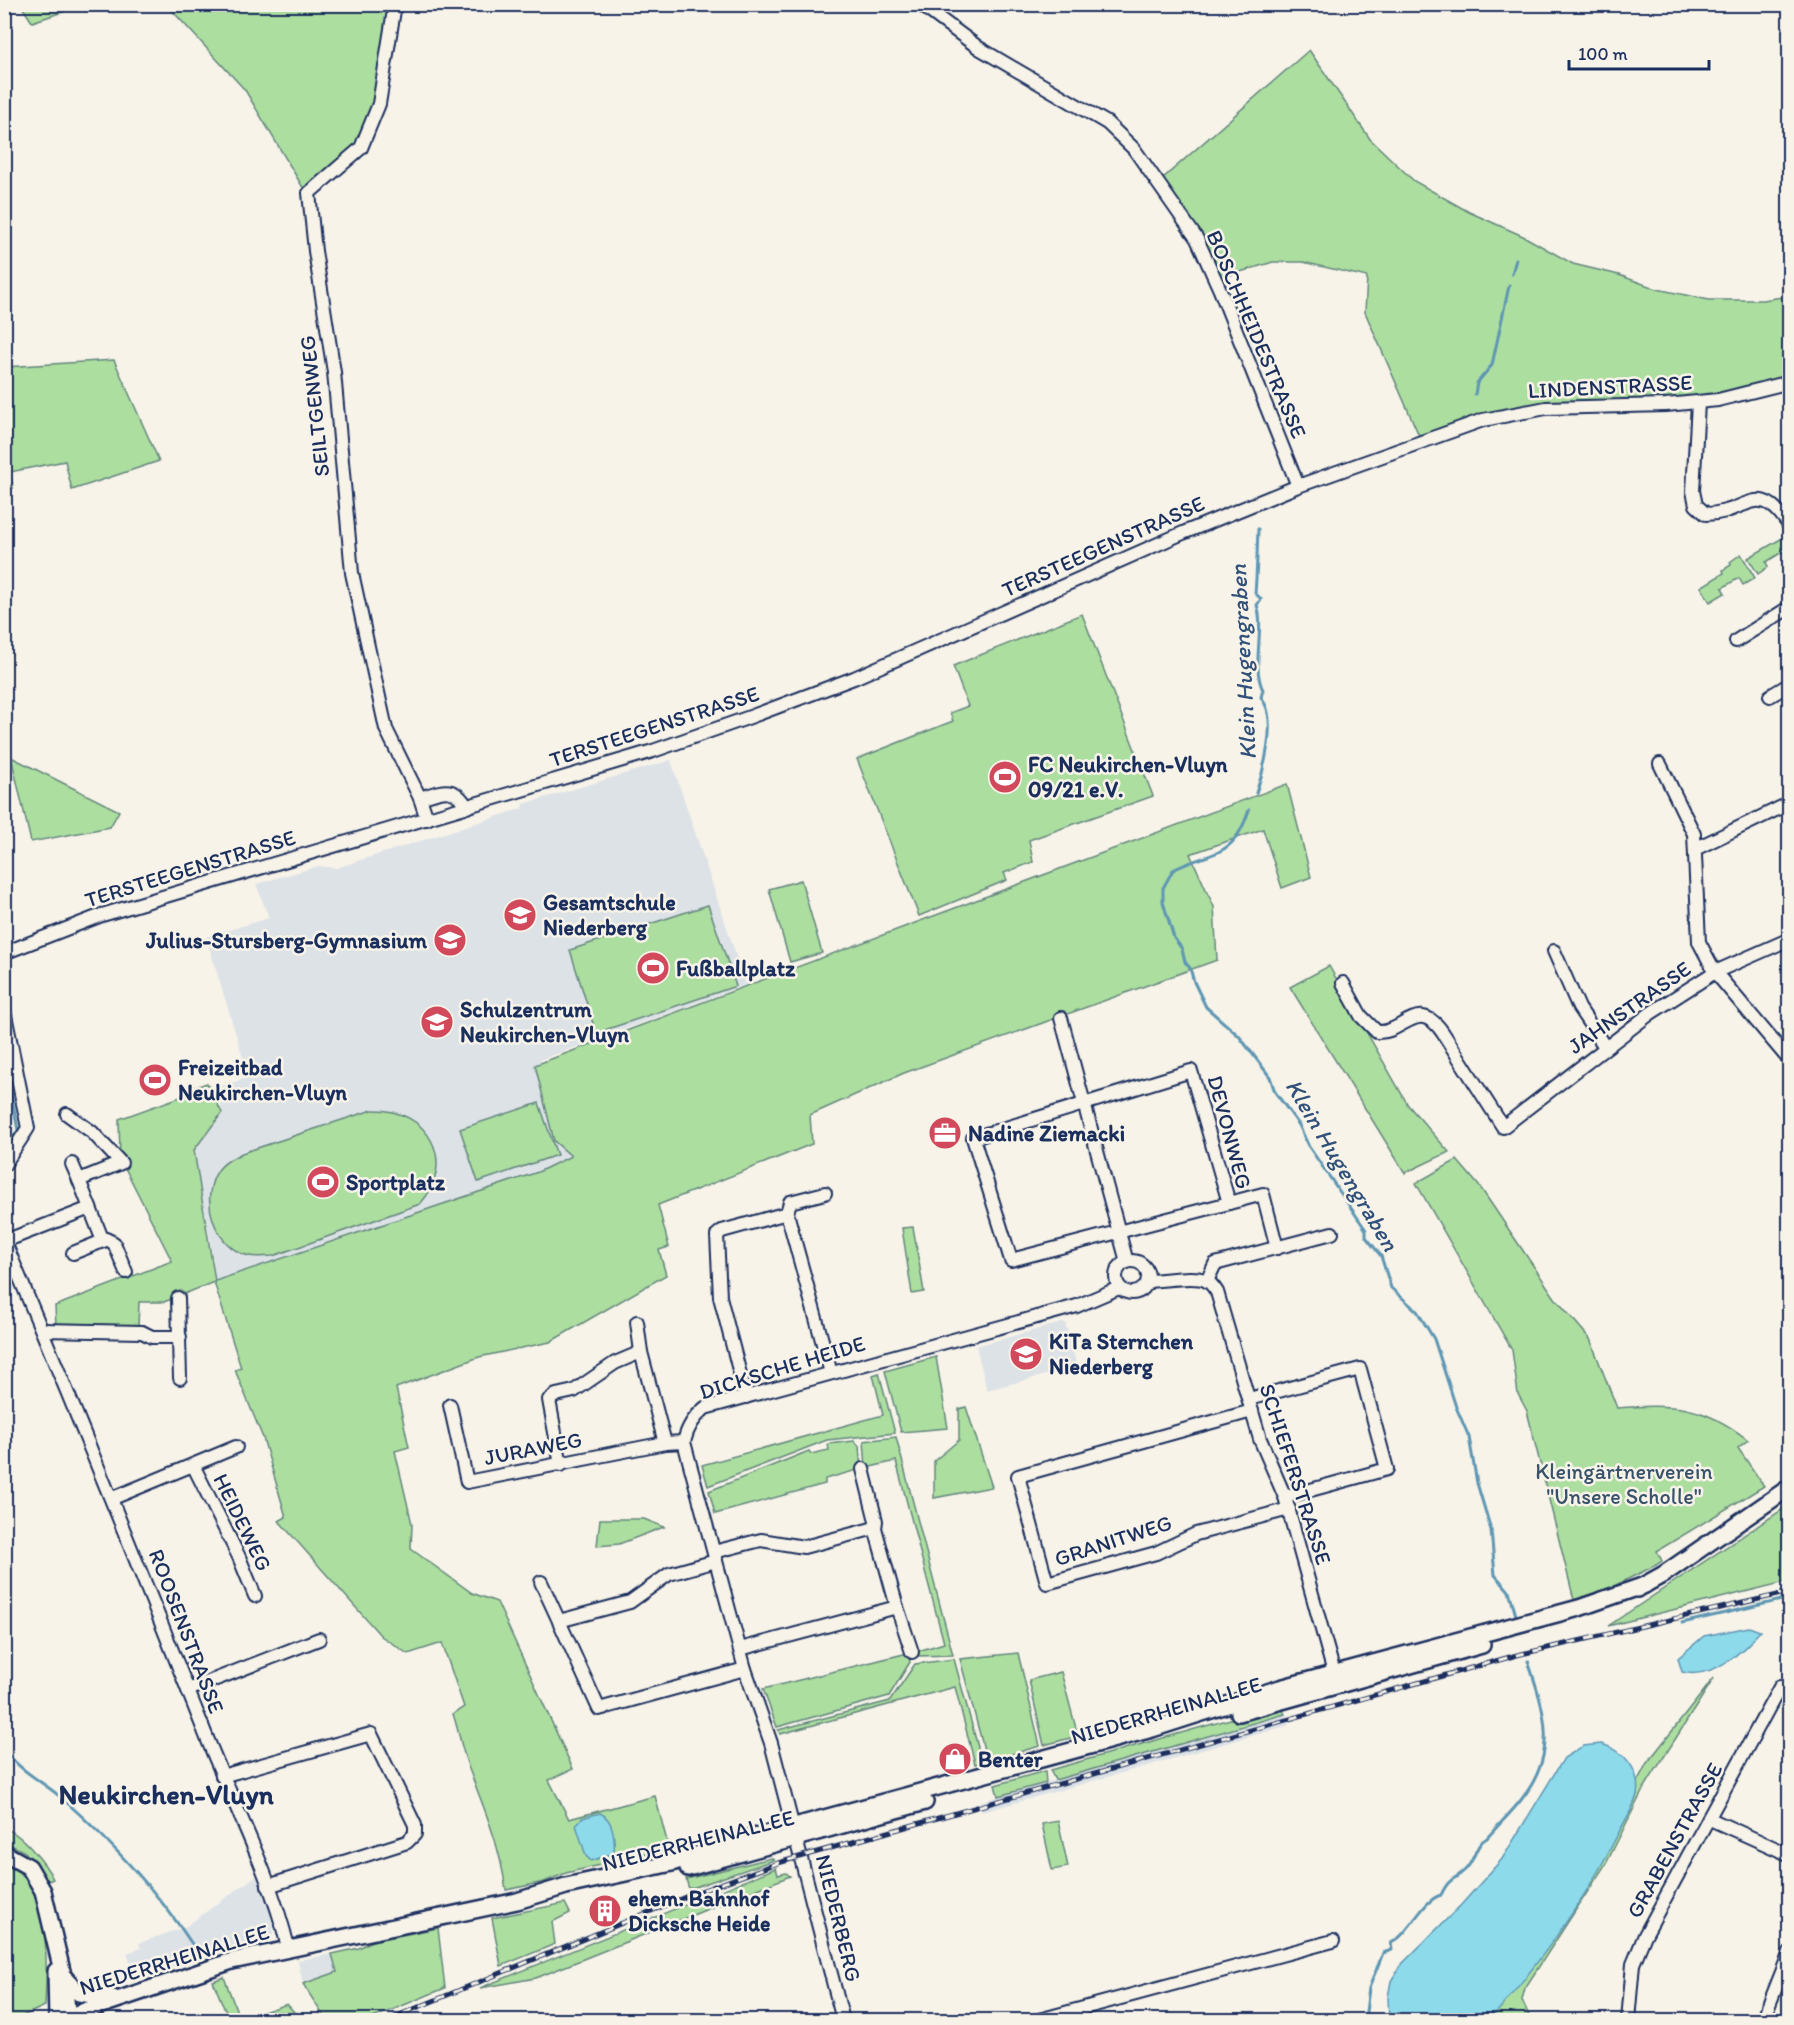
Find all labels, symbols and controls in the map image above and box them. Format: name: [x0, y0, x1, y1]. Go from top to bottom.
scale bar: [1569, 33, 1708, 71]
text: 100 m: [1578, 43, 1628, 65]
street label: BOSCHHEIDESTRASSE: [1200, 226, 1313, 442]
street label: SEILTGENWEG: [294, 334, 335, 478]
street label: LINDENSTRASSE: [1527, 369, 1693, 404]
street label: TERSTEEGENSTRASSE: [998, 490, 1209, 603]
water label: Klein Hugengraben: [1223, 563, 1262, 760]
street label: TERSTEEGENSTRASSE: [546, 680, 762, 773]
place label: FC Neukirchen-Vluyn 09/21 e.V.: [1028, 751, 1228, 803]
sports icon: FC Neukirchen-Vluyn 09/21 e.V.: [987, 759, 1023, 795]
street label: TERSTEEGENSTRASSE: [82, 824, 299, 913]
place label: Gesamtschule Niederberg: [543, 889, 676, 941]
school or university icon: Gesamtschule Niederberg: [502, 897, 538, 933]
school or university icon: Julius-Stursberg-Gymnasium: [432, 922, 468, 958]
place label: Julius-Stursberg-Gymnasium: [145, 927, 427, 954]
sports icon: Fußballplatz: [635, 950, 671, 986]
place label: Fußballplatz: [676, 955, 796, 982]
street label: JAHNSTRASSE: [1563, 955, 1696, 1060]
place label: Schulzentrum Neukirchen-Vluyn: [460, 996, 629, 1048]
school or university icon: Schulzentrum Neukirchen-Vluyn: [419, 1004, 455, 1040]
place label: Freizeitbad Neukirchen-Vluyn: [178, 1054, 347, 1106]
sports icon: Freizeitbad Neukirchen-Vluyn: [137, 1062, 173, 1098]
street label: DEVONWEG: [1201, 1072, 1258, 1192]
water label: Klein Hugengraben: [1280, 1073, 1405, 1256]
office icon: Nadine Ziemacki: [927, 1115, 963, 1151]
place label: Nadine Ziemacki: [968, 1120, 1125, 1147]
sports icon: Sportplatz: [305, 1164, 341, 1200]
place label: Sportplatz: [346, 1169, 446, 1196]
place label: KiTa Sternchen Niederberg: [1049, 1328, 1194, 1380]
street label: DICKSCHE HEIDE: [696, 1329, 868, 1406]
school or university icon: KiTa Sternchen Niederberg: [1008, 1336, 1044, 1372]
street label: SCHIEFERSTRASSE: [1254, 1380, 1338, 1568]
street label: JURAWEG: [482, 1426, 584, 1471]
park label: Kleingärtnerverein "Unsere Scholle": [1535, 1458, 1713, 1510]
street label: HEIDEWEG: [207, 1469, 278, 1575]
street label: GRANITWEG: [1051, 1509, 1175, 1572]
street label: ROOSENSTRASSE: [143, 1545, 230, 1717]
street label: NIEDERRHEINALLEE: [1068, 1670, 1265, 1751]
shop icon: Benter: [937, 1741, 973, 1777]
place label: Benter: [978, 1746, 1044, 1773]
street label: GRABENSTRASSE: [1621, 1758, 1728, 1923]
district label: Neukirchen-Vluyn: [58, 1777, 274, 1811]
street label: NIEDERRHEINALLEE: [599, 1804, 797, 1877]
street label: NIEDERBERG: [810, 1852, 867, 1985]
place label: ehem. Bahnhof Dicksche Heide: [628, 1885, 770, 1937]
building icon: ehem. Bahnhof Dicksche Heide: [587, 1893, 623, 1929]
street label: NIEDERRHEINALLEE: [76, 1918, 272, 2001]

